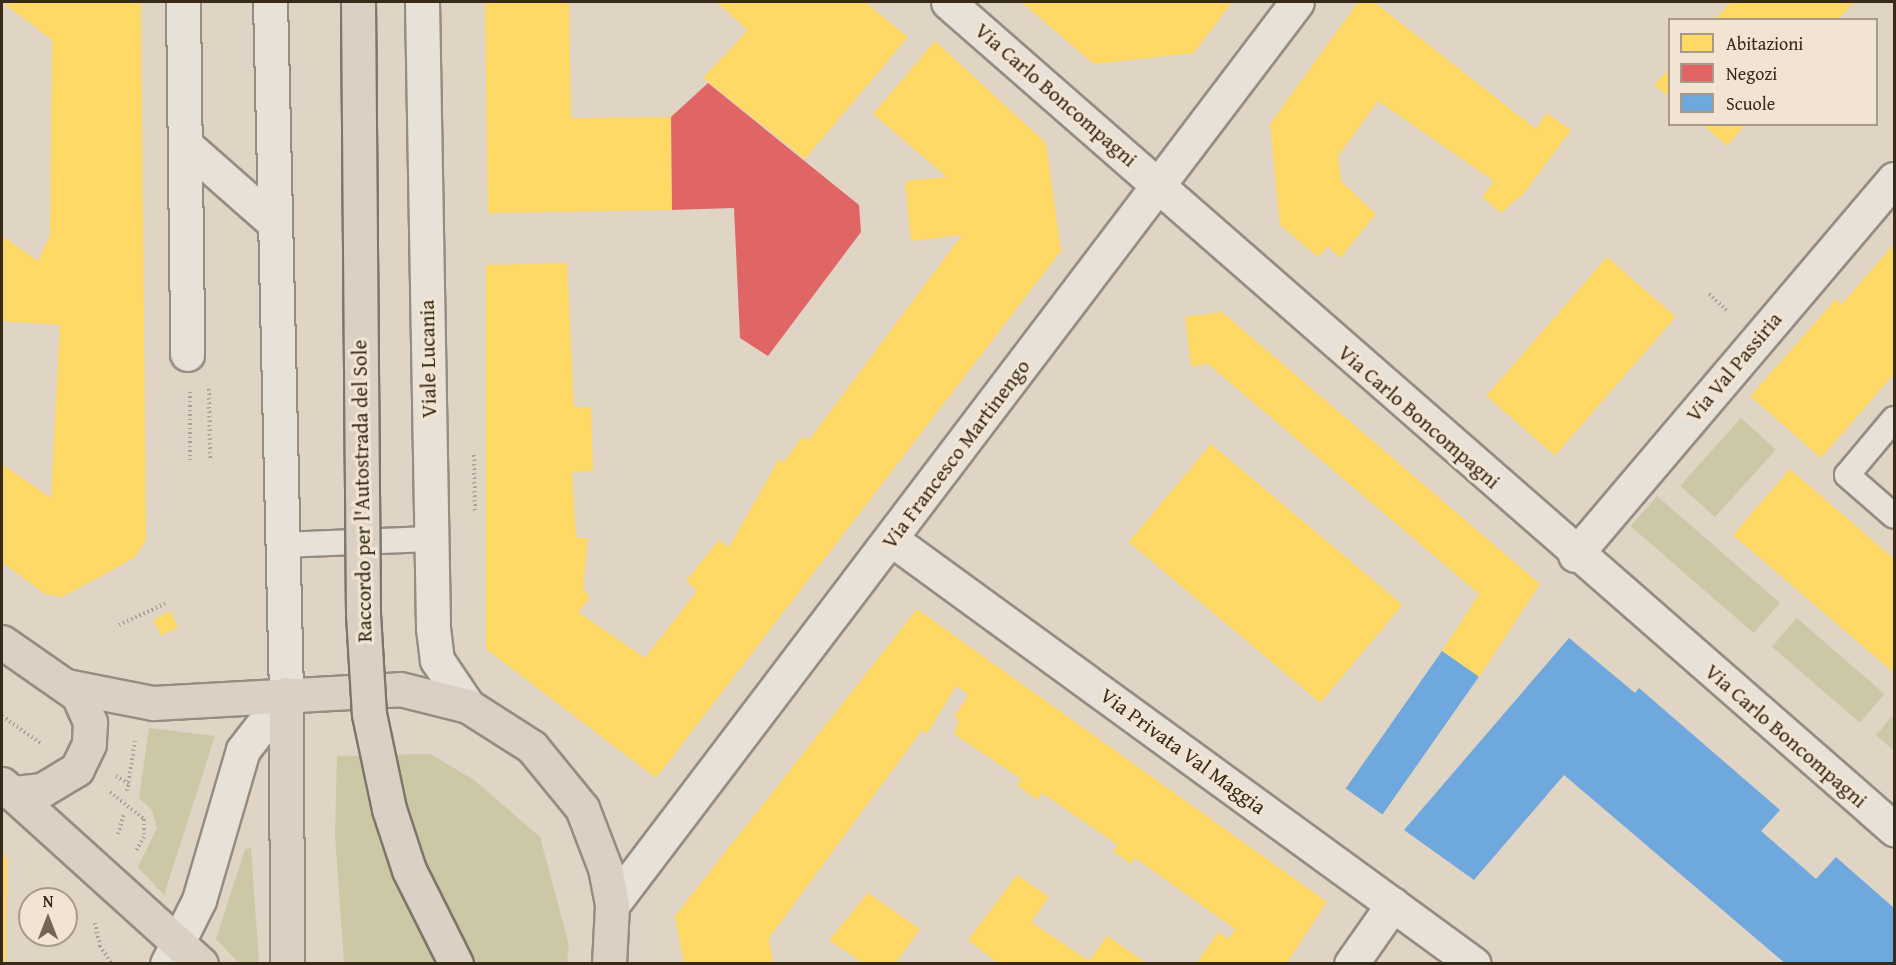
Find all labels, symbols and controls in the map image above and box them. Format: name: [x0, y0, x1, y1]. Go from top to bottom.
street label: Via Carlo Boncompagni: [970, 18, 1142, 172]
legend: [1668, 18, 1878, 126]
text: Abitazioni: [1726, 30, 1803, 57]
text: Negozi: [1726, 60, 1777, 87]
text: Scuole: [1726, 90, 1775, 117]
street label: Viale Lucania: [414, 300, 442, 418]
street label: Via Val Passiria: [1681, 307, 1787, 427]
street label: Raccordo per l'Autostrada del Sole: [347, 340, 377, 642]
street label: Via Carlo Boncompagni: [1333, 340, 1505, 494]
street label: Via Francesco Martinengo: [877, 354, 1035, 554]
street label: Via Carlo Boncompagni: [1700, 659, 1872, 813]
street label: Via Privata Val Maggia: [1095, 682, 1271, 820]
north arrow: [18, 887, 78, 947]
text: N: [43, 889, 53, 913]

